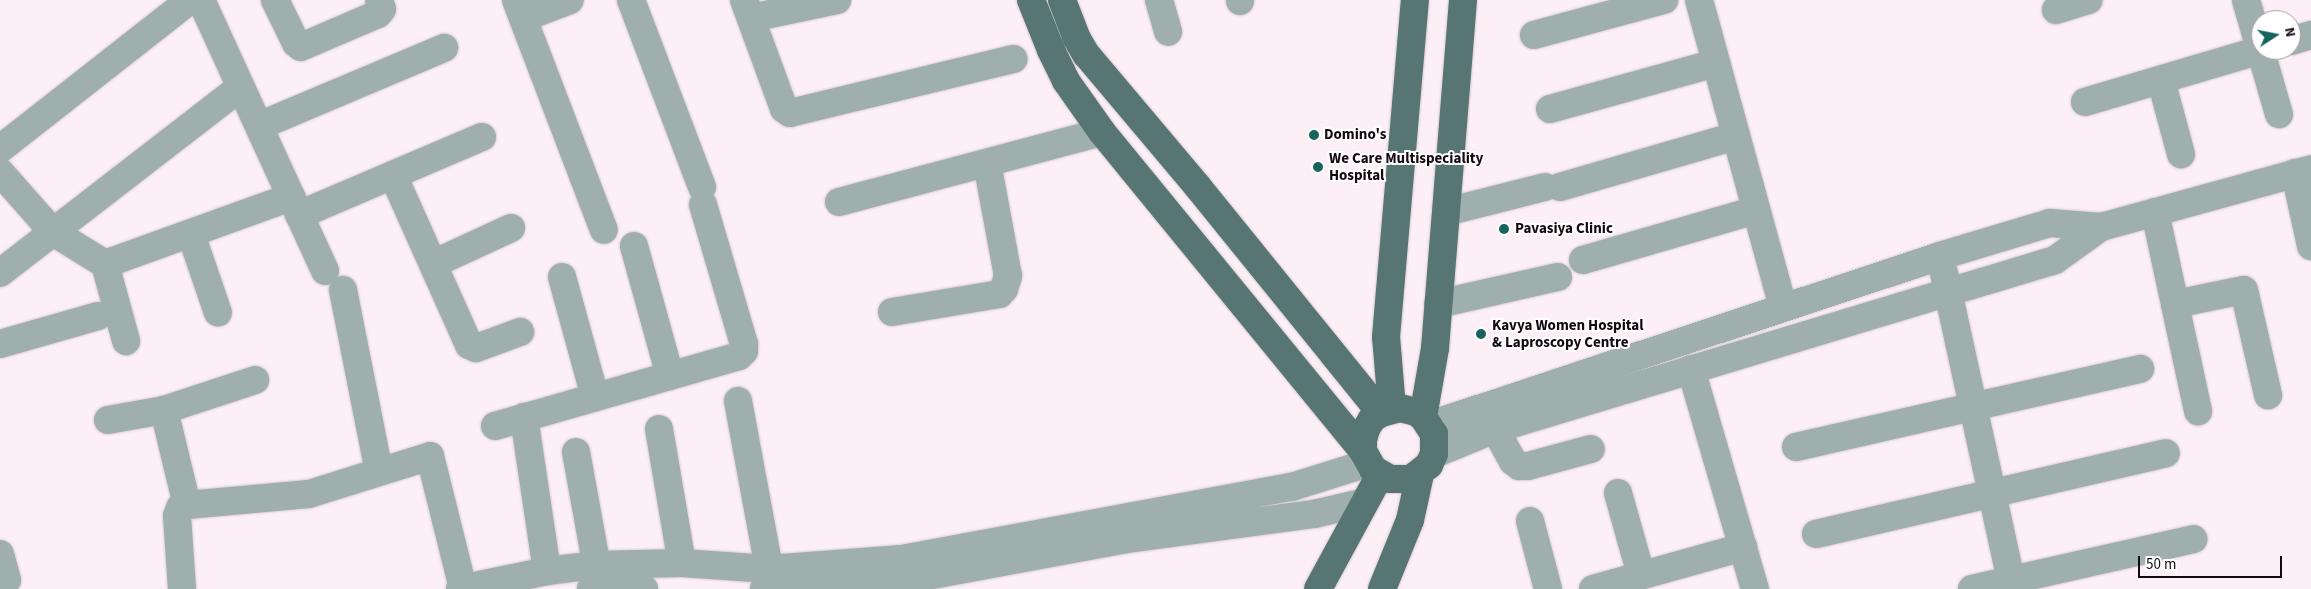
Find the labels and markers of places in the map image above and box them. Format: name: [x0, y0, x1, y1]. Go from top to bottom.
place label: Domino's: [1324, 126, 1386, 144]
marker: Domino's: [1308, 129, 1320, 141]
place label: We Care Multispeciality Hospital: [1329, 149, 1483, 184]
marker: We Care Multispeciality Hospital: [1311, 160, 1325, 174]
place label: Pavasiya Clinic: [1515, 220, 1613, 238]
marker: Pavasiya Clinic: [1497, 222, 1511, 236]
place label: Kavya Women Hospital & Laproscopy Centre: [1492, 316, 1643, 351]
marker: Kavya Women Hospital & Laproscopy Centre: [1474, 327, 1488, 341]

